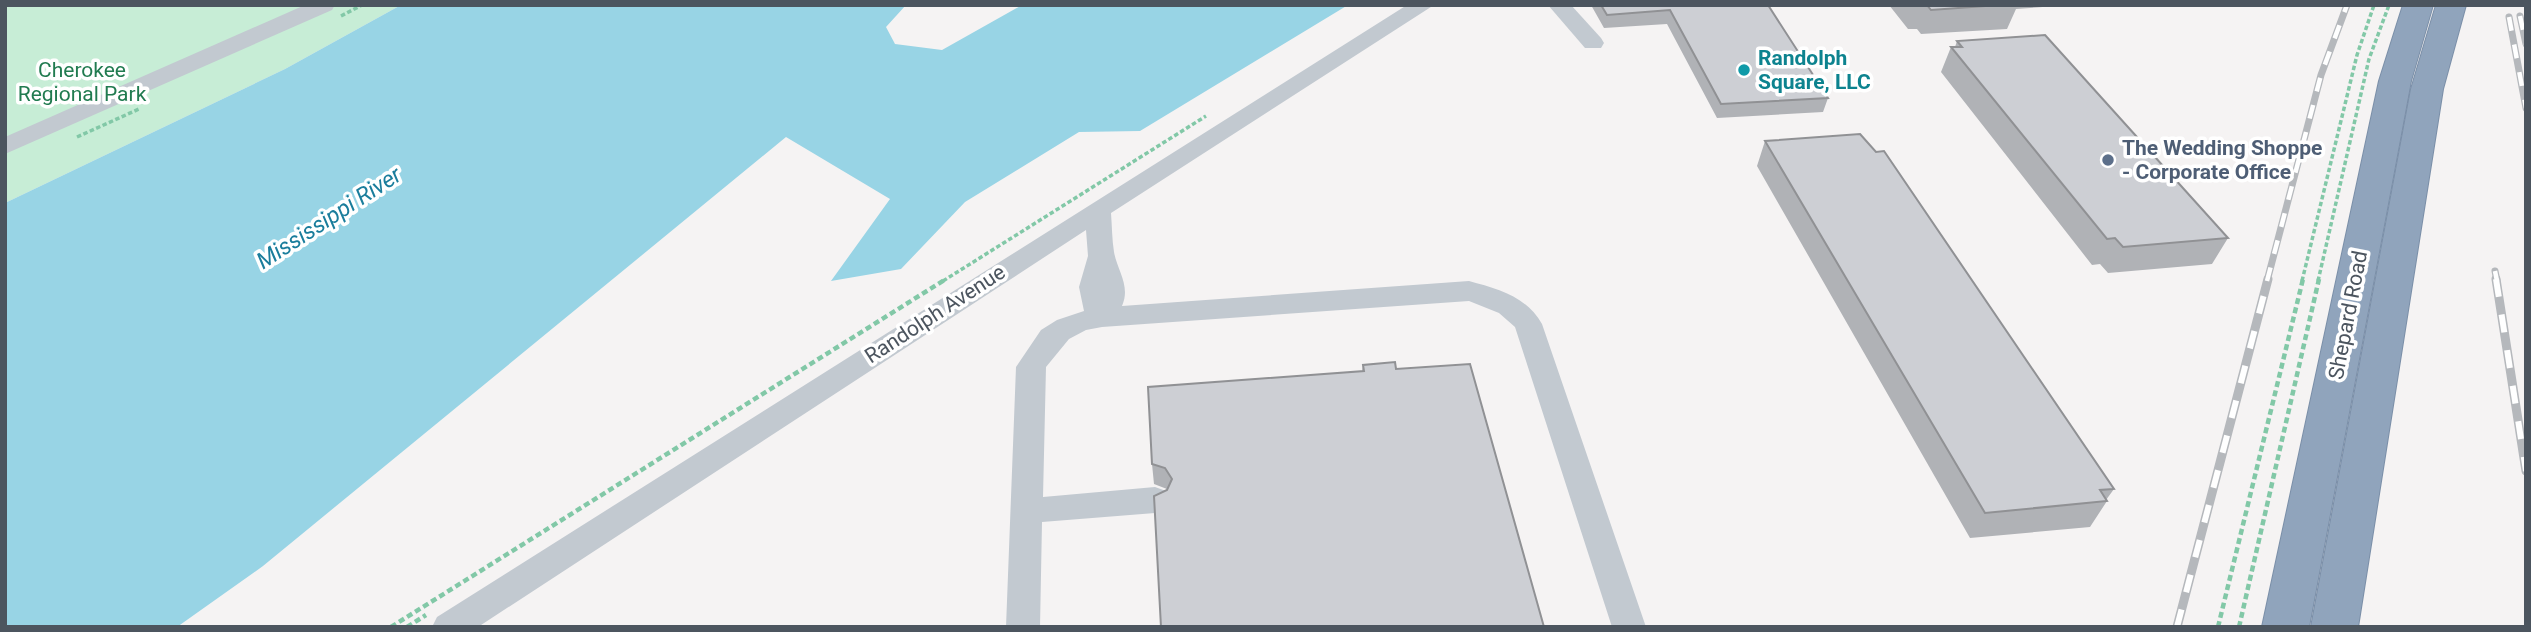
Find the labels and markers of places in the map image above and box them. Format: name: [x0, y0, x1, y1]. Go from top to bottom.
place label: Randolph Square, LLC: [1758, 46, 1871, 94]
marker: Randolph Square, LLC: [1736, 62, 1752, 78]
place label: The Wedding Shoppe - Corporate Office: [2122, 136, 2322, 184]
marker: The Wedding Shoppe - Corporate Office: [2100, 152, 2116, 168]

